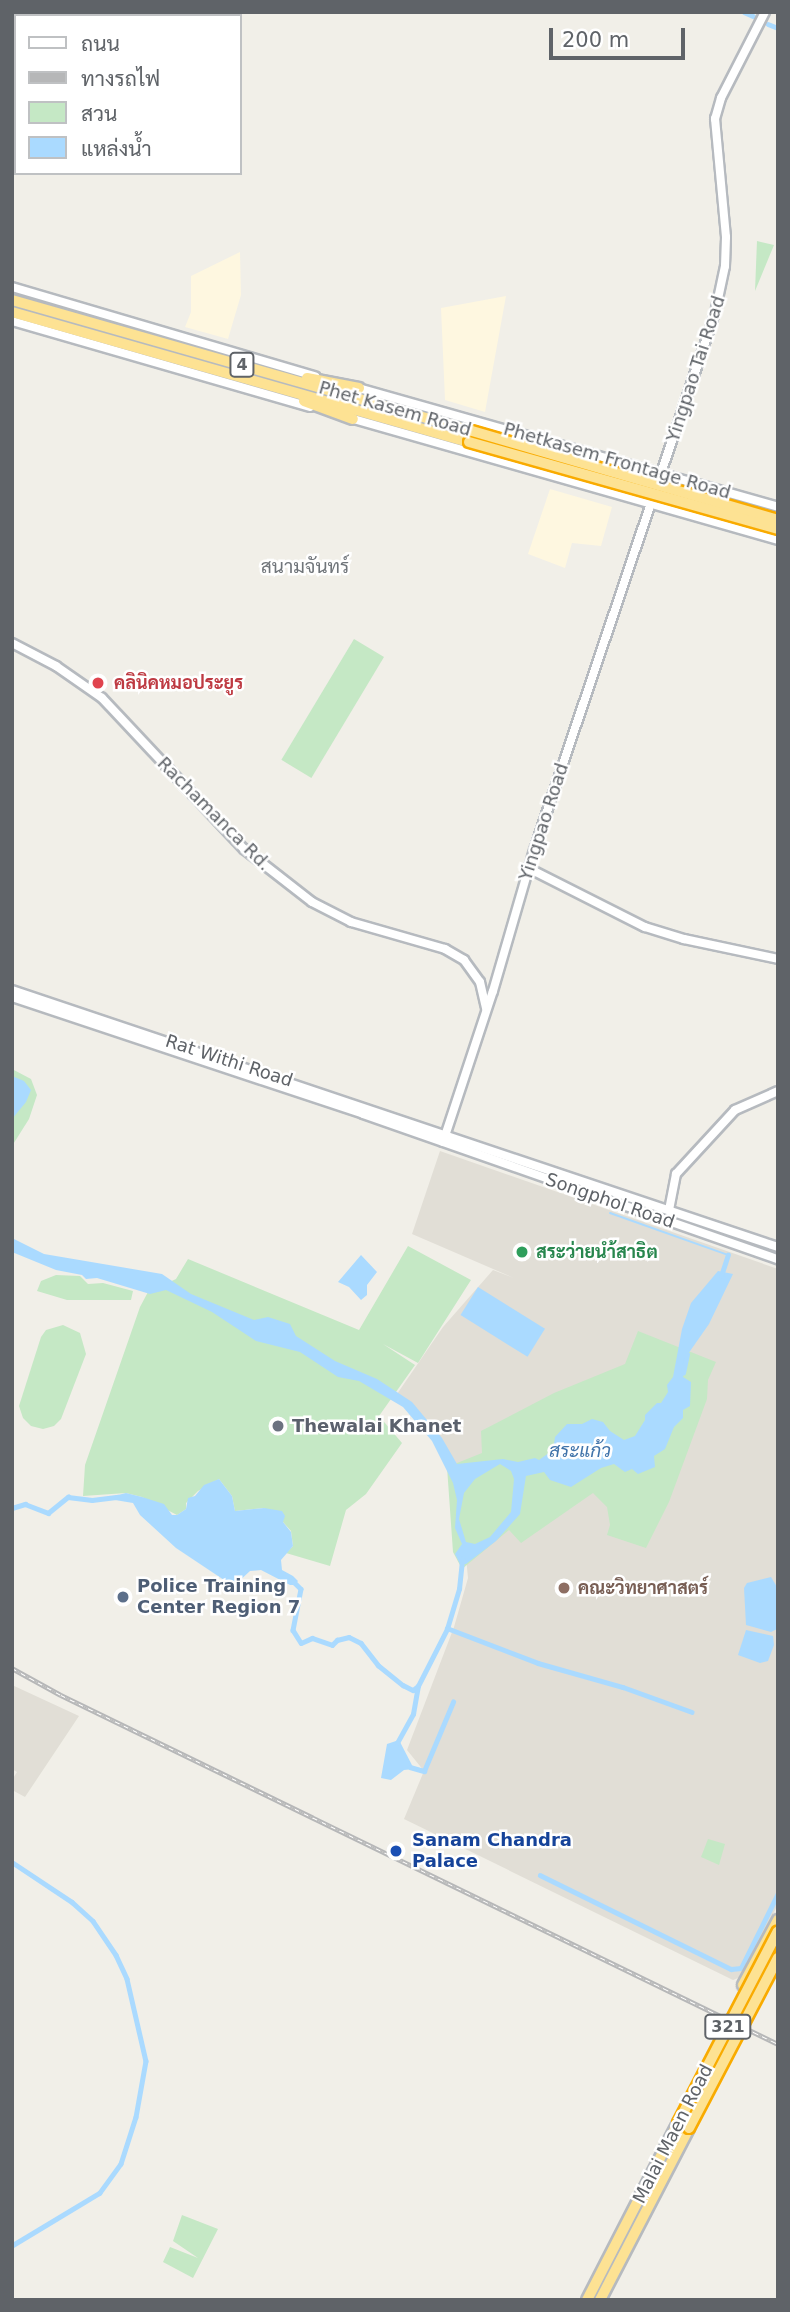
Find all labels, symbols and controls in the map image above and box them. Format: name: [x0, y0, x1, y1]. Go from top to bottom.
legend: [14, 14, 242, 175]
scale bar: [552, 14, 688, 58]
text: 200 m: [562, 28, 629, 52]
text: ถนน: [81, 32, 120, 56]
text: ทางรถไฟ: [81, 67, 160, 91]
text: สวน: [81, 102, 117, 126]
text: แหล่งน้ำ: [81, 137, 152, 161]
street label: Yingpao Tai Road: [662, 293, 730, 445]
road number: 4: [228, 352, 256, 378]
street label: Phet Kasem Road: [316, 377, 474, 441]
street label: Phetkasem Frontage Road: [501, 418, 733, 504]
district label: สนามจันทร์: [261, 556, 349, 578]
place label: คลินิคหมอประยูร: [114, 672, 243, 694]
marker: คลินิคหมอประยูร: [88, 673, 108, 693]
street label: Rachamanca Rd.: [153, 753, 275, 875]
street label: Yingpao Road: [515, 760, 573, 884]
street label: Rat Withi Road: [163, 1030, 295, 1092]
street label: Songphol Road: [543, 1169, 677, 1233]
place label: สระว่ายนำ้สาธิต: [536, 1241, 658, 1263]
marker: สระว่ายนำ้สาธิต: [514, 1244, 530, 1260]
place label: Thewalai Khanet: [292, 1415, 461, 1437]
marker: Thewalai Khanet: [270, 1418, 286, 1434]
water label: สระแก้ว: [549, 1440, 611, 1462]
place label: Police Training Center Region 7: [137, 1576, 300, 1618]
place label: คณะวิทยาศาสตร์: [578, 1577, 708, 1599]
marker: คณะวิทยาศาสตร์: [556, 1580, 572, 1596]
marker: Police Training Center Region 7: [115, 1589, 131, 1605]
place label: Sanam Chandra Palace: [412, 1830, 572, 1872]
marker: Sanam Chandra Palace: [386, 1841, 406, 1861]
road number: 321: [704, 2014, 752, 2039]
street label: Malai Maen Road: [629, 2061, 717, 2207]

